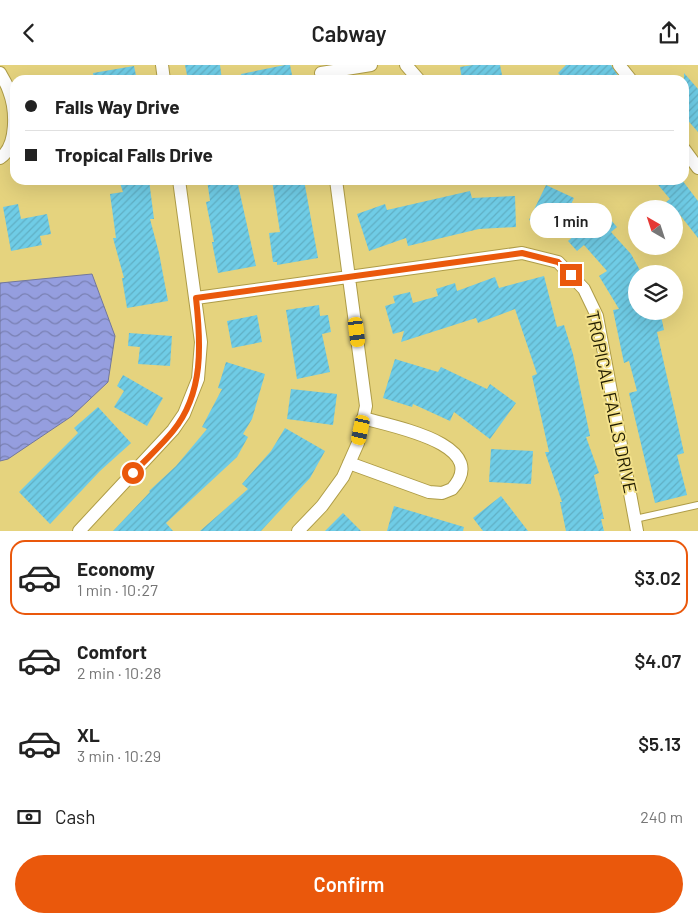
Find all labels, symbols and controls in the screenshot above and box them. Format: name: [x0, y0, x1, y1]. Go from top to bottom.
icon: back: [15, 19, 43, 47]
icon: share: [655, 19, 683, 47]
text: Cabway: [312, 20, 386, 46]
text: Falls Way Drive: [55, 95, 180, 118]
text: Tropical Falls Drive: [55, 143, 213, 166]
north arrow: [628, 200, 682, 255]
map controls: [628, 200, 683, 320]
callout: 1 min: [530, 203, 612, 237]
text: 1 min: [554, 211, 588, 230]
route end: [560, 264, 582, 286]
button: layers: [628, 265, 683, 320]
street label: TROPICAL FALLS DRIVE: [582, 308, 642, 495]
car: [347, 316, 366, 348]
car: [350, 414, 371, 446]
route start: [122, 462, 144, 484]
icon: car: [17, 555, 62, 600]
text: Economy: [77, 557, 155, 580]
text: $3.02: [634, 566, 681, 589]
text: 1 min · 10:27: [77, 580, 158, 599]
icon: car: [17, 638, 62, 683]
text: Comfort: [77, 640, 147, 663]
text: $4.07: [634, 649, 681, 672]
text: 2 min · 10:28: [77, 663, 161, 682]
icon: car: [17, 721, 62, 766]
text: XL: [77, 723, 100, 746]
text: $5.13: [638, 732, 681, 755]
text: 3 min · 10:29: [77, 746, 161, 765]
icon: cash: [15, 803, 43, 831]
text: Cash: [55, 805, 96, 828]
text: 240 m: [640, 807, 683, 826]
button: Confirm: [15, 855, 683, 913]

